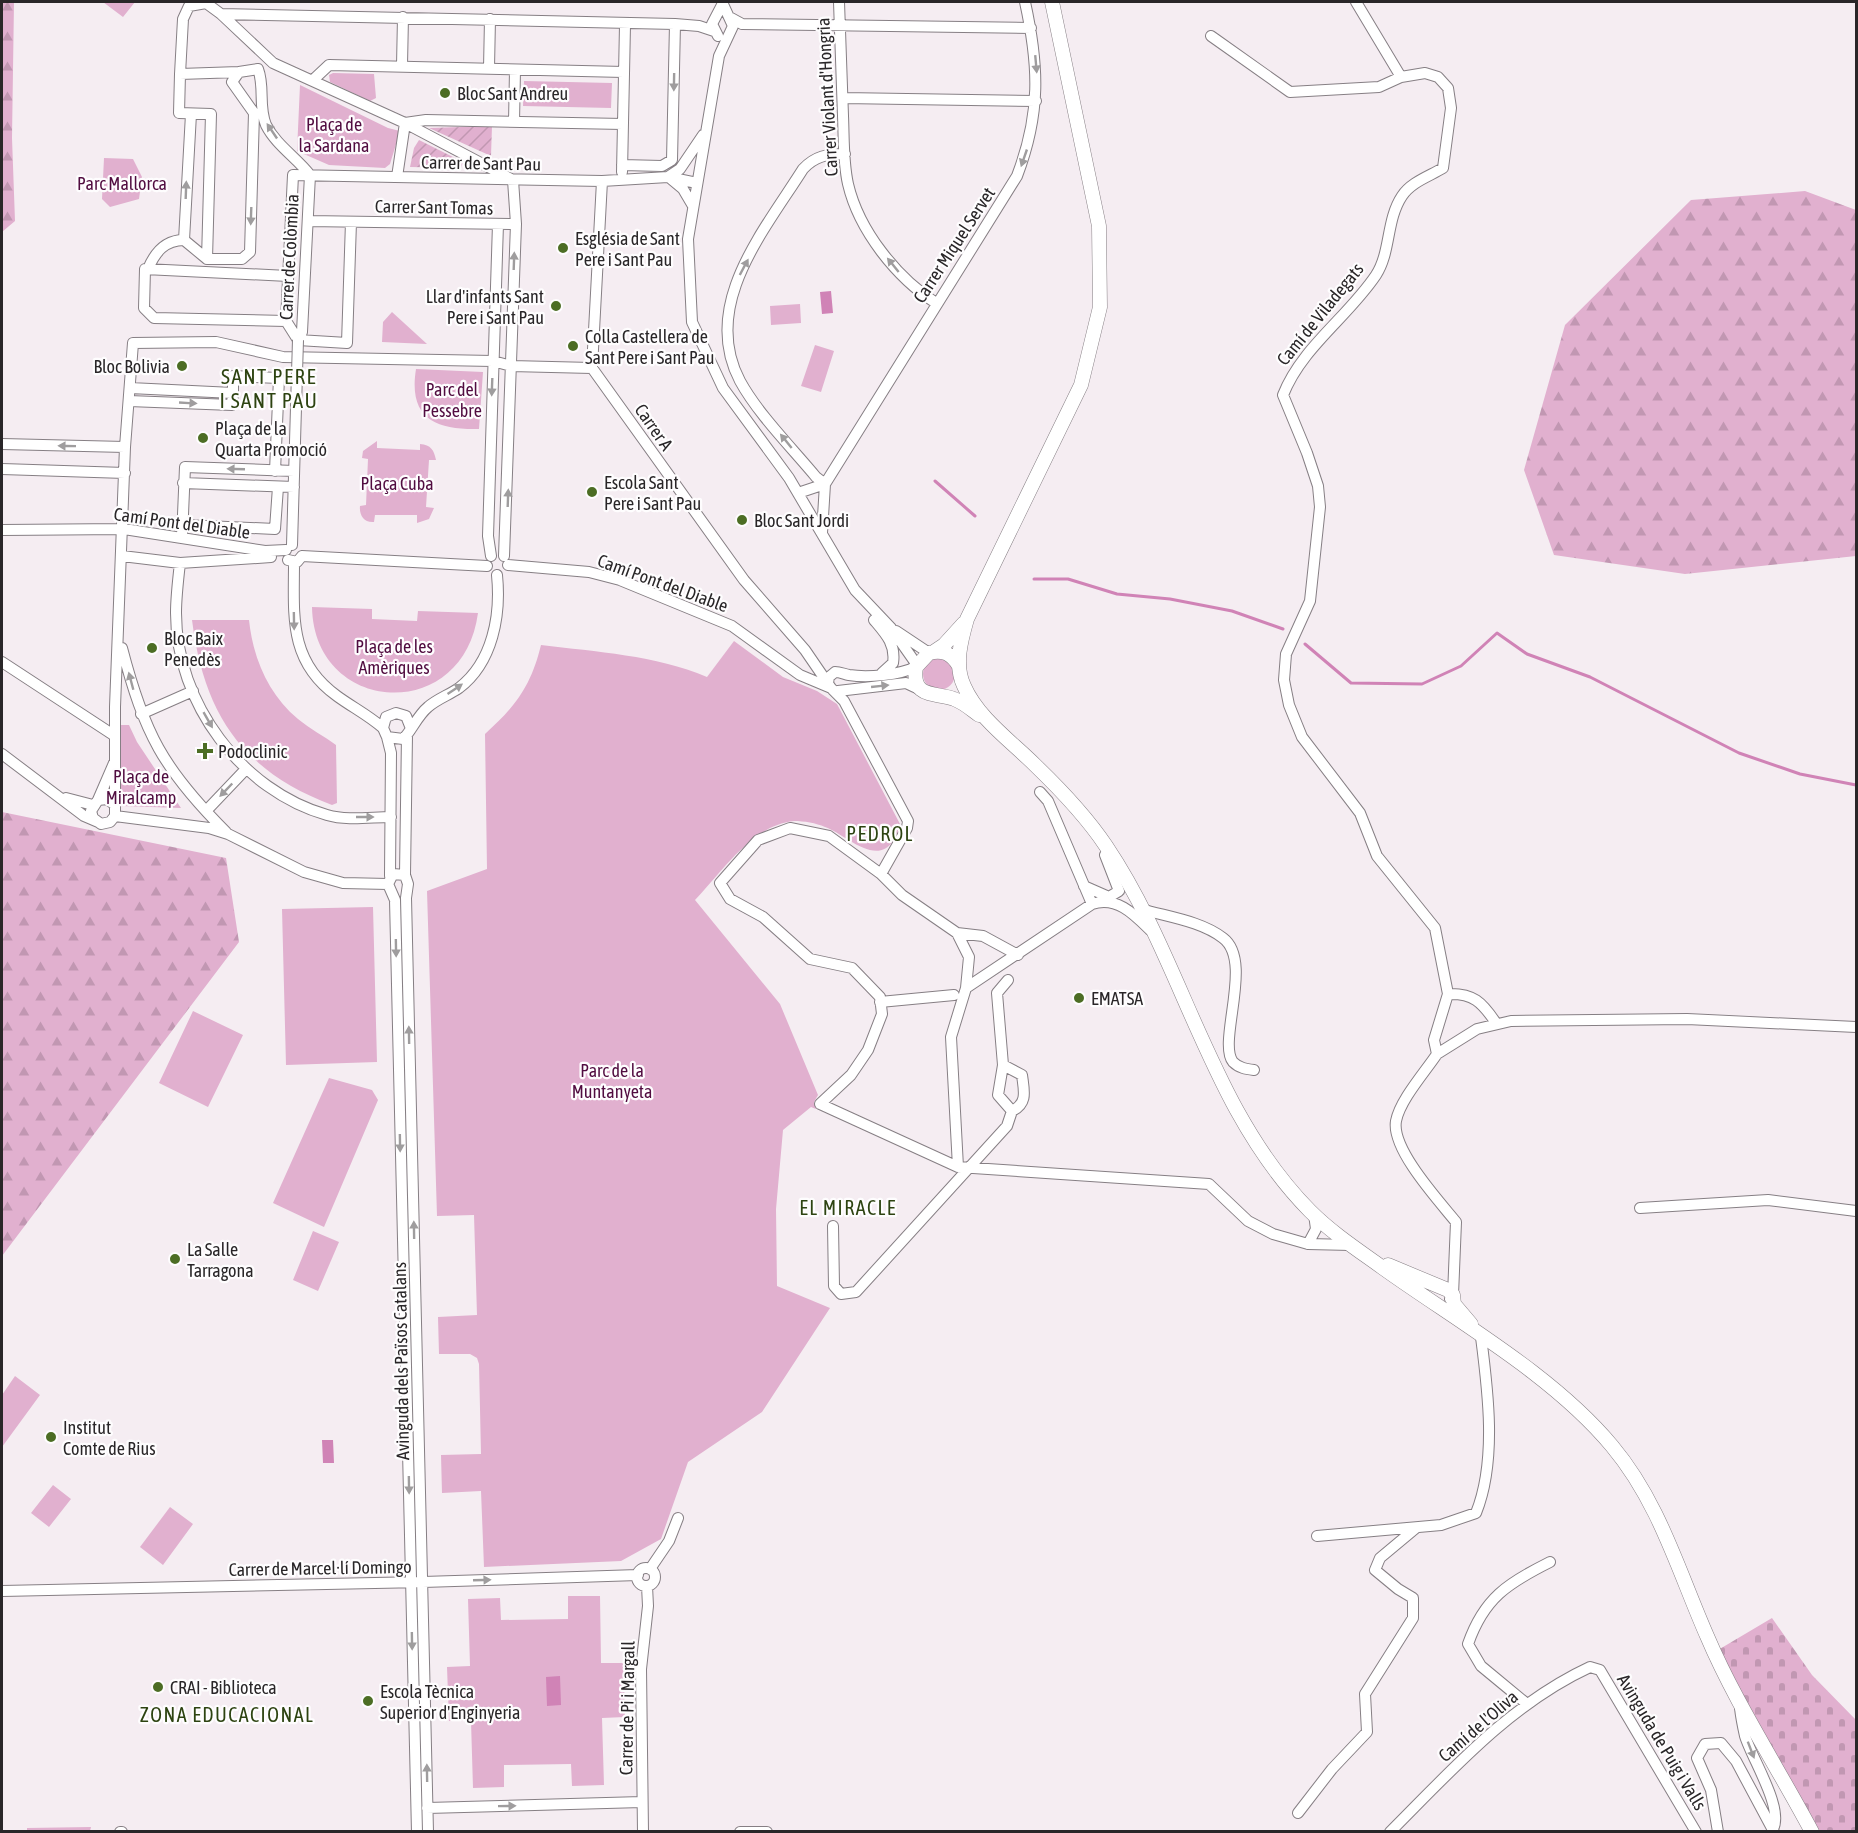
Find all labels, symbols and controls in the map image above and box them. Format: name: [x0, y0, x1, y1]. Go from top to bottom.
street label: Carrer Violant d'Hongria: [812, 17, 842, 177]
one-way arrow: [1031, 55, 1041, 74]
one-way arrow: [669, 73, 678, 92]
place label: Bloc Sant Andreu: [457, 83, 568, 104]
marker: Bloc Sant Andreu: [438, 86, 452, 100]
park label: Plaça de la Sardana: [299, 114, 369, 156]
one-way arrow: [266, 124, 278, 140]
one-way arrow: [1018, 149, 1028, 167]
street label: Carrer de Sant Pau: [421, 151, 541, 175]
park label: Parc Mallorca: [77, 173, 167, 194]
one-way arrow: [182, 181, 191, 200]
street label: Carrer Miquel Servet: [909, 183, 999, 307]
street label: Carrer de Colòmbia: [275, 194, 303, 320]
street label: Carrer Sant Tomas: [375, 195, 493, 219]
one-way arrow: [246, 206, 255, 225]
place label: Església de Sant Pere i Sant Pau: [575, 228, 680, 270]
marker: Església de Sant Pere i Sant Pau: [556, 241, 570, 255]
one-way arrow: [510, 252, 519, 271]
one-way arrow: [887, 257, 900, 272]
one-way arrow: [739, 259, 749, 276]
street label: Camí de Viladegats: [1272, 259, 1368, 369]
place label: Llar d'infants Sant Pere i Sant Pau: [426, 286, 544, 328]
marker: Llar d'infants Sant Pere i Sant Pau: [549, 299, 563, 313]
place label: Colla Castellera de Sant Pere i Sant Pau: [585, 326, 715, 368]
marker: Colla Castellera de Sant Pere i Sant Pau: [566, 339, 580, 353]
place label: Bloc Bolivia: [93, 356, 170, 377]
marker: Bloc Bolivia: [175, 359, 189, 373]
district label: SANT PERE I SANT PAU: [220, 364, 318, 412]
one-way arrow: [487, 378, 497, 397]
park label: Parc del Pessebre: [422, 379, 482, 421]
one-way arrow: [178, 399, 197, 408]
street label: Carrer A: [631, 400, 678, 454]
place label: Plaça de la Quarta Promoció: [215, 418, 327, 460]
marker: Plaça de la Quarta Promoció: [196, 431, 210, 445]
one-way arrow: [780, 433, 793, 449]
one-way arrow: [57, 441, 76, 450]
one-way arrow: [226, 465, 245, 474]
place label: Escola Sant Pere i Sant Pau: [604, 472, 701, 514]
park label: Plaça Cuba: [360, 473, 434, 494]
marker: Escola Sant Pere i Sant Pau: [585, 485, 599, 499]
one-way arrow: [503, 489, 512, 508]
street label: Camí Pont del Diable: [113, 503, 251, 543]
place label: Bloc Sant Jordi: [754, 510, 849, 531]
marker: Bloc Sant Jordi: [735, 513, 749, 527]
street label: Camí Pont del Diable: [595, 550, 731, 616]
one-way arrow: [289, 611, 299, 630]
place label: Bloc Baix Penedès: [164, 628, 223, 670]
park label: Plaça de les Amèriques: [355, 636, 433, 678]
marker: Bloc Baix Penedès: [145, 641, 159, 655]
one-way arrow: [125, 672, 135, 690]
one-way arrow: [871, 681, 890, 691]
one-way arrow: [447, 683, 463, 695]
one-way arrow: [203, 712, 213, 729]
place label: Podoclinic: [218, 741, 288, 762]
marker: Podoclinic: [196, 742, 214, 760]
park label: Plaça de Miralcamp: [106, 766, 176, 808]
one-way arrow: [219, 783, 233, 797]
one-way arrow: [356, 812, 375, 822]
district label: PEDROL: [846, 822, 914, 845]
one-way arrow: [391, 939, 401, 958]
place label: EMATSA: [1091, 988, 1143, 1009]
marker: EMATSA: [1072, 991, 1086, 1005]
one-way arrow: [405, 1026, 414, 1045]
park label: Parc de la Muntanyeta: [572, 1060, 652, 1102]
one-way arrow: [396, 1134, 405, 1153]
district label: EL MIRACLE: [799, 1196, 897, 1219]
one-way arrow: [410, 1221, 419, 1240]
place label: La Salle Tarragona: [187, 1239, 254, 1281]
marker: La Salle Tarragona: [168, 1252, 182, 1266]
street label: Avinguda dels Països Catalans: [389, 1262, 413, 1460]
place label: Institut Comte de Rius: [63, 1417, 156, 1459]
marker: Institut Comte de Rius: [44, 1430, 58, 1444]
one-way arrow: [404, 1476, 413, 1495]
street label: Carrer de Marcel·lí Domingo: [228, 1556, 412, 1580]
one-way arrow: [472, 1576, 491, 1585]
one-way arrow: [408, 1632, 417, 1651]
street label: Carrer de Pi i Margall: [615, 1640, 639, 1775]
street label: Avinguda de Puig i Valls: [1613, 1670, 1711, 1814]
place label: CRAI - Biblioteca: [170, 1677, 277, 1698]
marker: CRAI - Biblioteca: [151, 1680, 165, 1694]
place label: Escola Tècnica Superior d'Enginyeria: [380, 1681, 520, 1723]
street label: Camí de l'Oliva: [1434, 1686, 1522, 1766]
marker: Escola Tècnica Superior d'Enginyeria: [361, 1694, 375, 1708]
district label: ZONA EDUCACIONAL: [140, 1703, 314, 1726]
one-way arrow: [1746, 1741, 1756, 1759]
one-way arrow: [422, 1764, 431, 1783]
one-way arrow: [497, 1801, 516, 1810]

